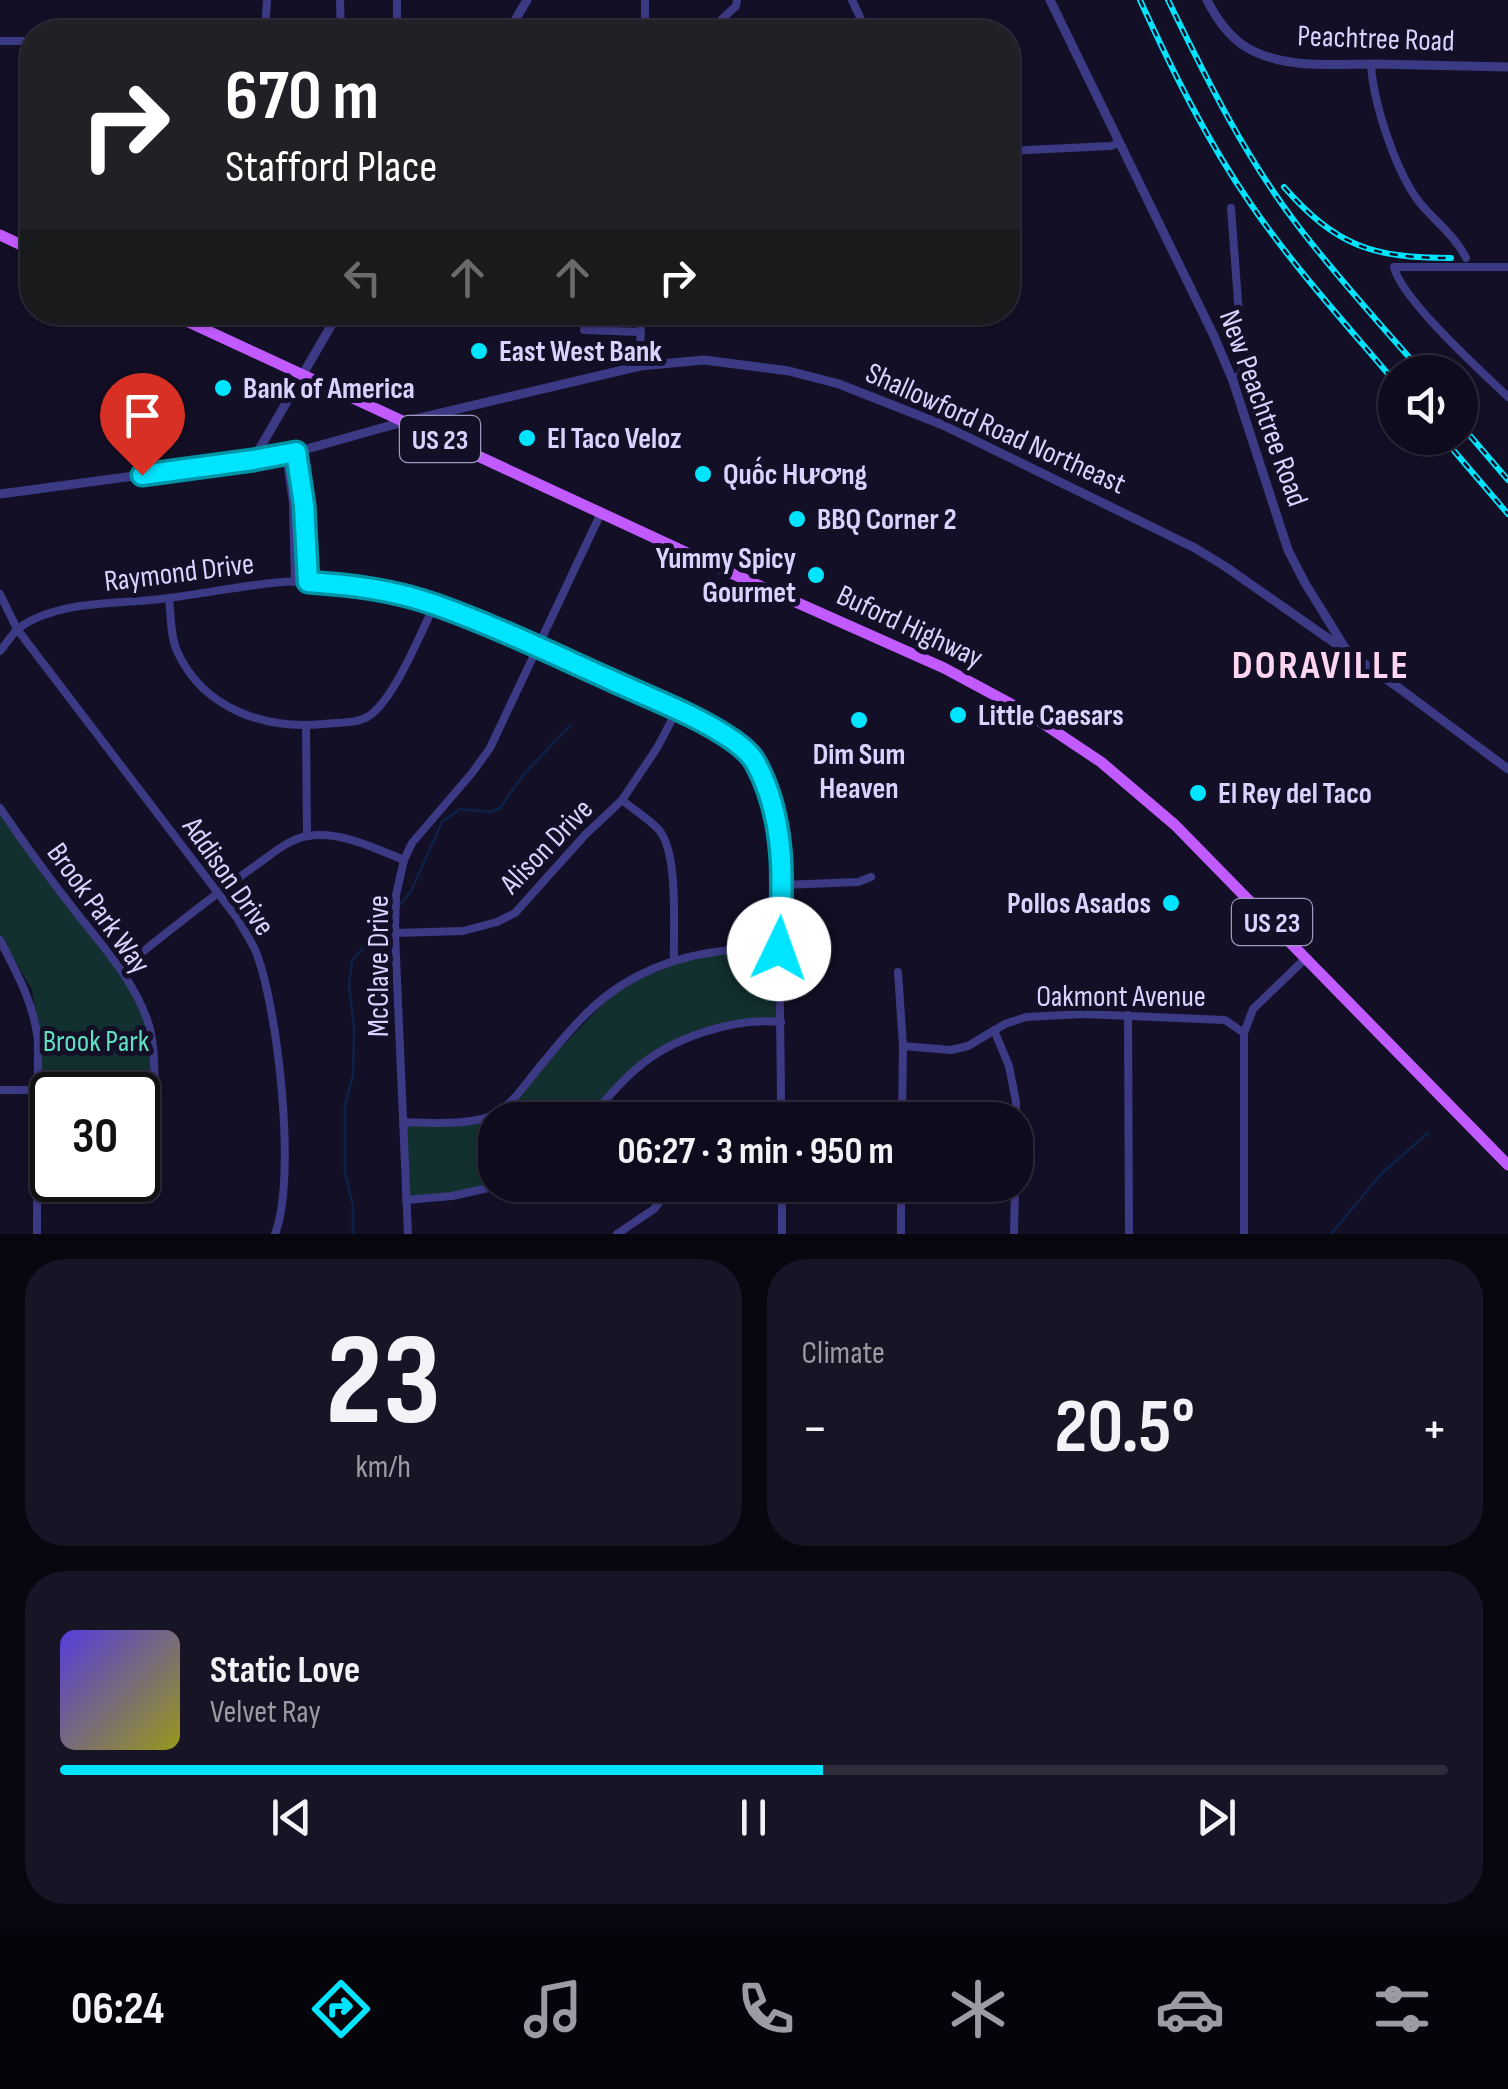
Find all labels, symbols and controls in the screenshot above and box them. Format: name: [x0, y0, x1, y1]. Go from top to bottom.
street label: Peachtree Road: [1297, 18, 1455, 60]
text: 670 m: [225, 55, 379, 139]
icon: right: [60, 60, 190, 190]
text: Stafford Place: [225, 140, 437, 195]
icon: left: [335, 250, 390, 305]
icon: ahead: [440, 250, 495, 305]
icon: ahead: [545, 250, 600, 305]
icon: right: [650, 250, 705, 305]
street label: New Peachtree Road: [1211, 305, 1315, 511]
place label: East West Bank: [499, 334, 662, 370]
marker: East West Bank: [468, 340, 490, 362]
street label: Shallowford Road Northeast: [860, 355, 1131, 502]
map controls: [1378, 355, 1478, 455]
button: sound: [1378, 355, 1478, 455]
place label: Bank of America: [243, 371, 415, 407]
pin: [100, 373, 185, 476]
marker: Bank of America: [212, 377, 234, 399]
icon: arrive: [115, 388, 170, 443]
road number: US 23: [400, 416, 480, 462]
place label: El Taco Veloz: [547, 421, 682, 457]
marker: El Taco Veloz: [516, 427, 538, 449]
place label: Quốc Hương: [723, 456, 868, 493]
marker: Quốc Hương: [692, 463, 714, 485]
place label: BBQ Corner 2: [817, 502, 957, 538]
marker: BBQ Corner 2: [786, 508, 808, 530]
place label: Yummy Spicy Gourmet: [656, 541, 797, 611]
street label: Raymond Drive: [102, 546, 256, 600]
marker: Yummy Spicy Gourmet: [805, 564, 827, 586]
street label: Buford Highway: [831, 577, 989, 677]
district label: DORAVILLE: [1232, 642, 1410, 690]
place label: Little Caesars: [978, 698, 1124, 734]
marker: Little Caesars: [947, 704, 969, 726]
marker: Dim Sum Heaven: [848, 709, 870, 731]
place label: Dim Sum Heaven: [813, 737, 905, 807]
place label: El Rey del Taco: [1218, 776, 1372, 812]
marker: El Rey del Taco: [1187, 782, 1209, 804]
street label: Alison Drive: [492, 792, 601, 902]
street label: Addison Drive: [174, 810, 282, 943]
street label: Brook Park Way: [39, 836, 158, 981]
place label: Pollos Asados: [1007, 886, 1151, 922]
marker: Pollos Asados: [1160, 892, 1182, 914]
street label: McClave Drive: [361, 895, 397, 1037]
position arrow: [727, 897, 831, 1001]
road number: US 23: [1232, 899, 1312, 945]
street label: Oakmont Avenue: [1036, 979, 1206, 1015]
park label: Brook Park: [43, 1024, 150, 1060]
speed limit sign: 30: [30, 1072, 160, 1202]
text: 06:27 · 3 min · 950 m: [617, 1129, 894, 1174]
text: 23: [326, 1305, 441, 1461]
text: Climate: [802, 1334, 885, 1373]
text: 20.5°: [1055, 1383, 1195, 1474]
text: −: [802, 1396, 828, 1463]
text: +: [1421, 1396, 1448, 1463]
text: km/h: [356, 1448, 411, 1487]
text: Static Love: [210, 1648, 360, 1693]
text: Velvet Ray: [210, 1693, 321, 1732]
icon: previous: [264, 1790, 319, 1845]
icon: pause: [726, 1790, 781, 1845]
icon: next: [1189, 1790, 1244, 1845]
icon: directions: [306, 1974, 376, 2044]
icon: music: [518, 1974, 588, 2044]
icon: phone: [731, 1974, 801, 2044]
icon: climate: [943, 1974, 1013, 2044]
icon: car: [1155, 1974, 1225, 2044]
icon: filters: [1367, 1974, 1437, 2044]
text: 06:24: [71, 1982, 164, 2037]

